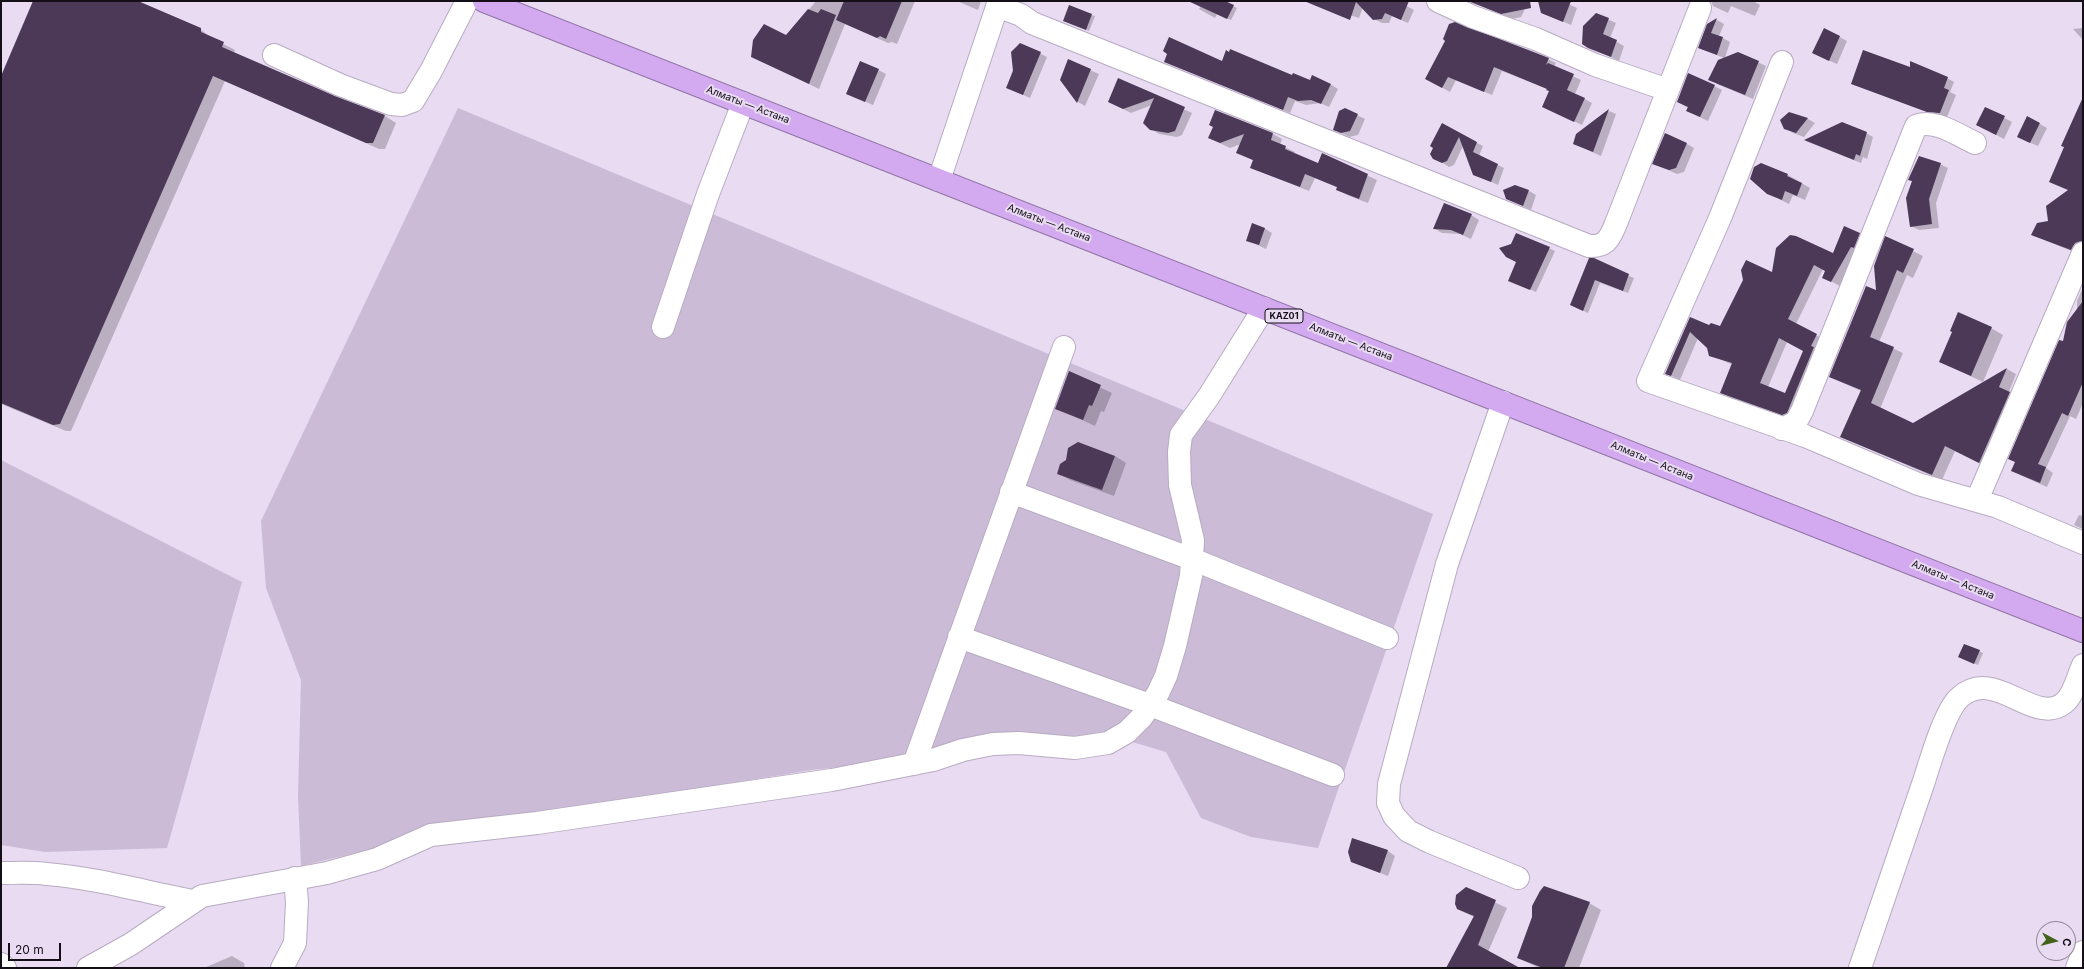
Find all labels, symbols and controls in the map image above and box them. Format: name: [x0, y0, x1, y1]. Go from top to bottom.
street label: Алматы — Астана: [705, 84, 791, 126]
street label: Алматы — Астана: [1006, 202, 1092, 244]
road number: KАZ01: [1265, 309, 1303, 323]
street label: Алматы — Астана: [1308, 321, 1394, 363]
street label: Алматы — Астана: [1609, 439, 1695, 483]
street label: Алматы — Астана: [1910, 558, 1996, 602]
north arrow: [2036, 921, 2076, 961]
scale bar: [10, 935, 63, 961]
text: С: [2059, 937, 2074, 947]
text: 20 m: [15, 942, 44, 957]

